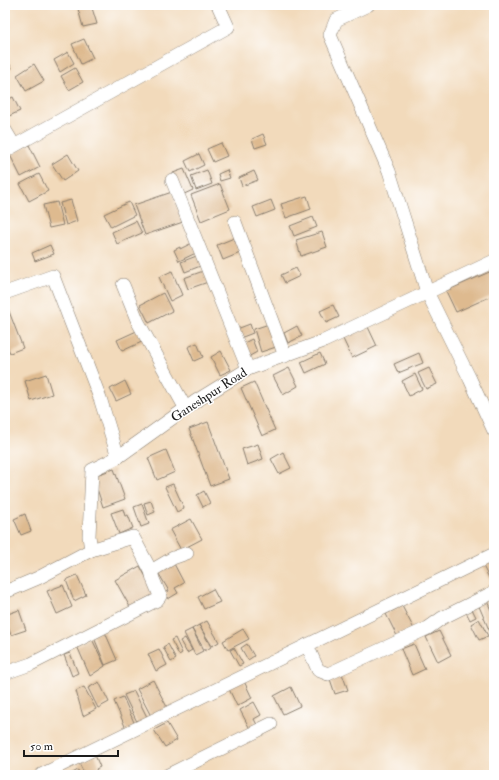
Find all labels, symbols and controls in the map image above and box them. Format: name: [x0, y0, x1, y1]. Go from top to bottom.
street label: Ganeshpur Road: [168, 364, 251, 426]
scale bar: [24, 732, 118, 758]
text: 50 m: [30, 739, 54, 754]

